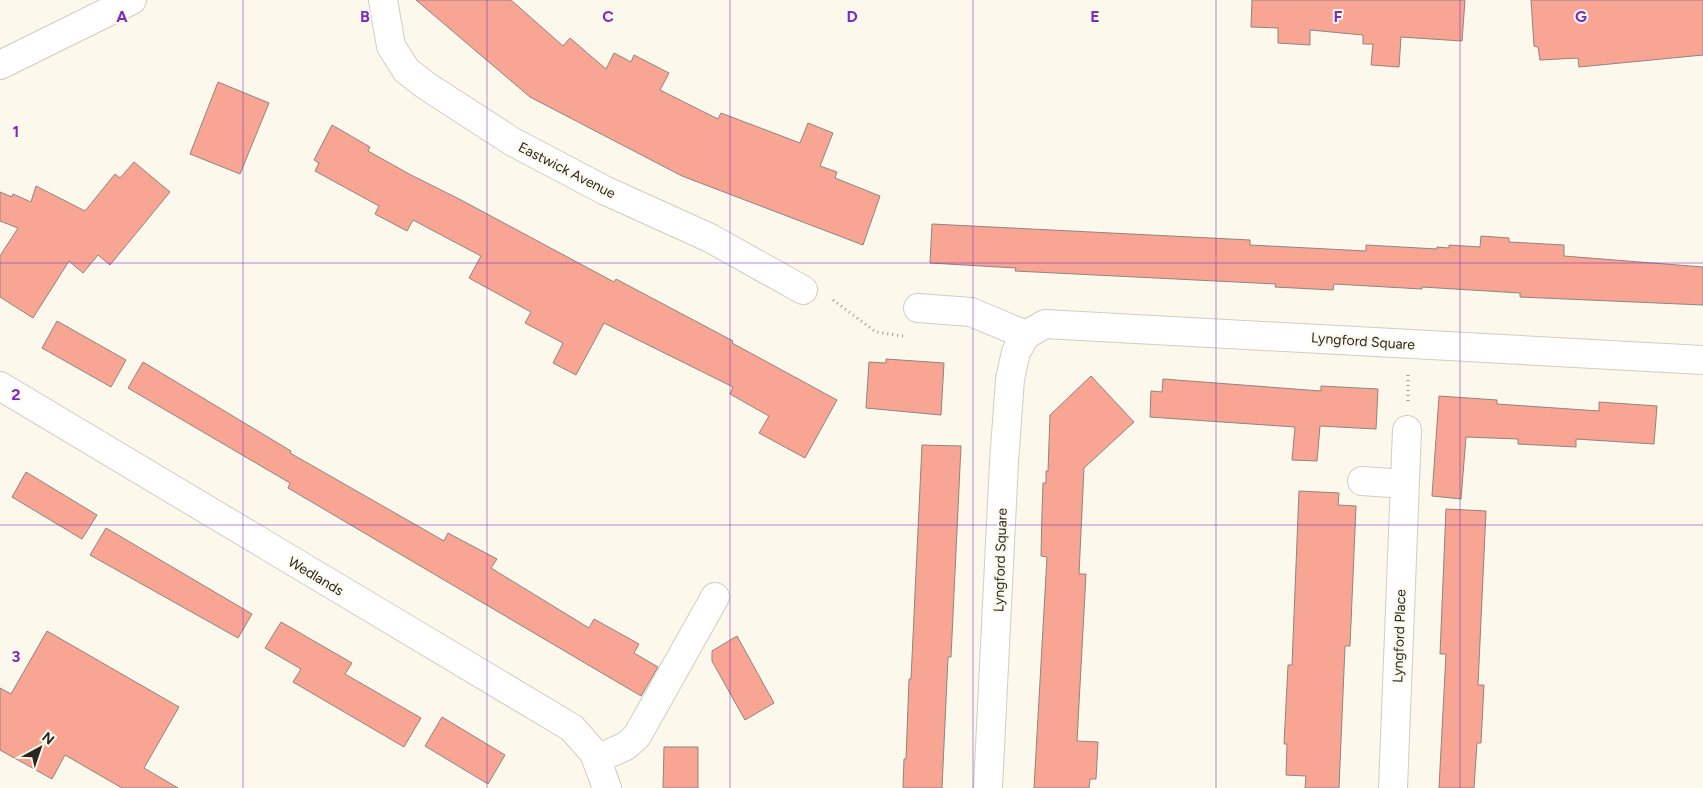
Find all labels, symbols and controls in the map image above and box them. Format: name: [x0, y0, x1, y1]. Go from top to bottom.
text: A: [116, 7, 128, 26]
text: B: [360, 7, 370, 26]
text: C: [602, 7, 614, 26]
text: D: [846, 7, 858, 26]
text: E: [1090, 7, 1100, 26]
text: F: [1334, 7, 1343, 26]
text: G: [1575, 7, 1587, 26]
text: 1: [13, 122, 19, 141]
street label: Eastwick Avenue: [515, 139, 618, 202]
street label: Lyngford Square: [1310, 329, 1416, 354]
text: 2: [11, 385, 21, 404]
street label: Lyngford Square: [990, 507, 1011, 612]
street label: Wedlands: [285, 553, 346, 600]
street label: Lyngford Place: [1389, 589, 1410, 683]
text: 3: [12, 647, 21, 666]
north arrow: [15, 723, 65, 773]
text: N: [38, 728, 58, 748]

